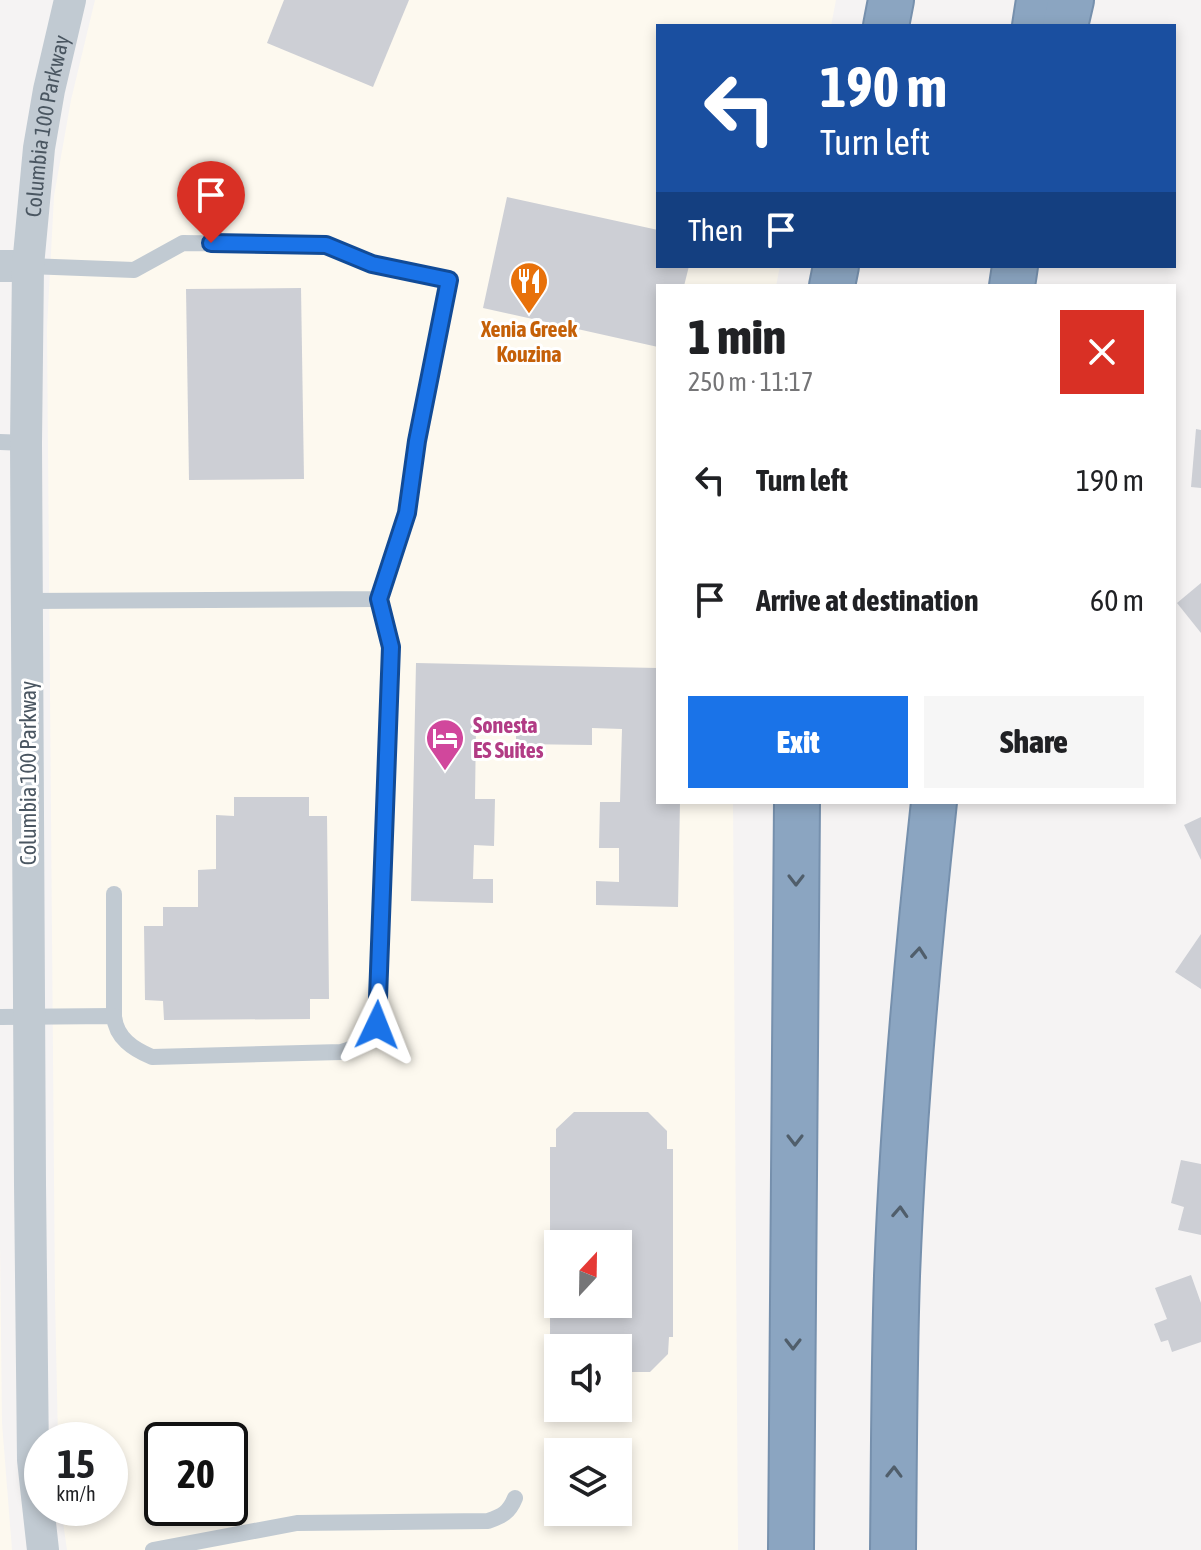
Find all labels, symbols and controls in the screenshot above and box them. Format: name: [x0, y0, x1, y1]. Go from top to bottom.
street label: Columbia 100 Parkway: [20, 32, 74, 218]
text: 190 m: [820, 55, 947, 119]
icon: left: [688, 56, 792, 160]
text: Turn left: [820, 121, 930, 163]
pin: [177, 161, 245, 243]
icon: arrive: [189, 173, 233, 217]
icon: arrive: [759, 208, 803, 252]
text: Then: [688, 213, 743, 247]
restaurant icon: Xenia Greek Kouzina: [508, 260, 550, 315]
text: 1 min: [688, 309, 786, 364]
button: close: [1060, 310, 1144, 394]
place label: Xenia Greek Kouzina: [480, 316, 577, 367]
text: 250 m · 11:17: [688, 367, 813, 397]
icon: left: [688, 458, 732, 502]
text: Turn left: [756, 463, 848, 497]
text: 190 m: [1076, 463, 1144, 497]
icon: arrive: [688, 578, 732, 622]
text: Arrive at destination: [756, 583, 978, 617]
text: 60 m: [1090, 583, 1144, 617]
street label: Columbia 100 Parkway: [15, 681, 41, 865]
button: Exit: [688, 696, 908, 788]
button: Share: [924, 696, 1144, 788]
place label: Sonesta ES Suites: [473, 712, 544, 763]
hotel icon: Sonesta ES Suites: [424, 717, 466, 772]
one-way arrow: [788, 874, 805, 887]
one-way arrow: [910, 946, 927, 959]
position arrow: [335, 983, 419, 1067]
one-way arrow: [786, 1134, 803, 1147]
one-way arrow: [892, 1205, 909, 1218]
north arrow: [544, 1230, 632, 1318]
map controls: [544, 1230, 632, 1526]
button: sound: [544, 1334, 632, 1422]
one-way arrow: [784, 1338, 802, 1351]
speed limit sign: 20: [144, 1422, 248, 1526]
button: layers: [544, 1438, 632, 1526]
text: 15: [57, 1441, 95, 1486]
one-way arrow: [885, 1465, 903, 1478]
text: km/h: [56, 1482, 96, 1505]

